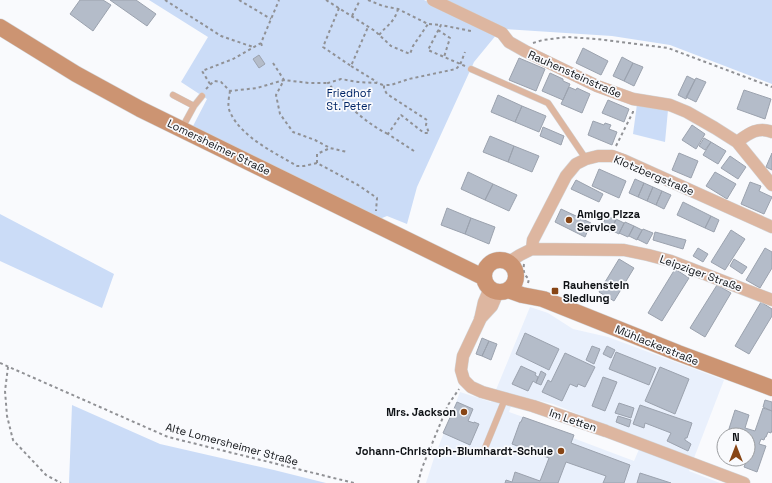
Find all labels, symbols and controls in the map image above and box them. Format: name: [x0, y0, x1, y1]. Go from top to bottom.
street label: Rauhensteinstraße: [526, 47, 624, 101]
park label: Friedhof St. Peter: [326, 86, 372, 113]
street label: Lomersheimer Straße: [165, 116, 273, 178]
street label: Klotzbergstraße: [612, 152, 696, 198]
place label: Amigo Pizza Service: [577, 207, 641, 234]
marker: Amigo Pizza Service: [564, 215, 574, 225]
street label: Leipziger Straße: [658, 252, 744, 294]
place label: Rauhenstein Siedlung: [563, 278, 630, 305]
marker: Rauhenstein Siedlung: [550, 286, 560, 296]
street label: Mühlackerstraße: [613, 322, 701, 368]
place label: Mrs. Jackson: [386, 405, 456, 419]
street label: Im Letten: [547, 405, 599, 435]
marker: Mrs. Jackson: [459, 407, 469, 417]
street label: Alte Lomersheimer Straße: [164, 420, 300, 468]
north arrow: [716, 427, 756, 467]
text: N: [732, 430, 740, 444]
place label: Johann-Christoph-Blumhardt-Schule: [356, 444, 553, 458]
marker: Johann-Christoph-Blumhardt-Schule: [556, 446, 566, 456]

